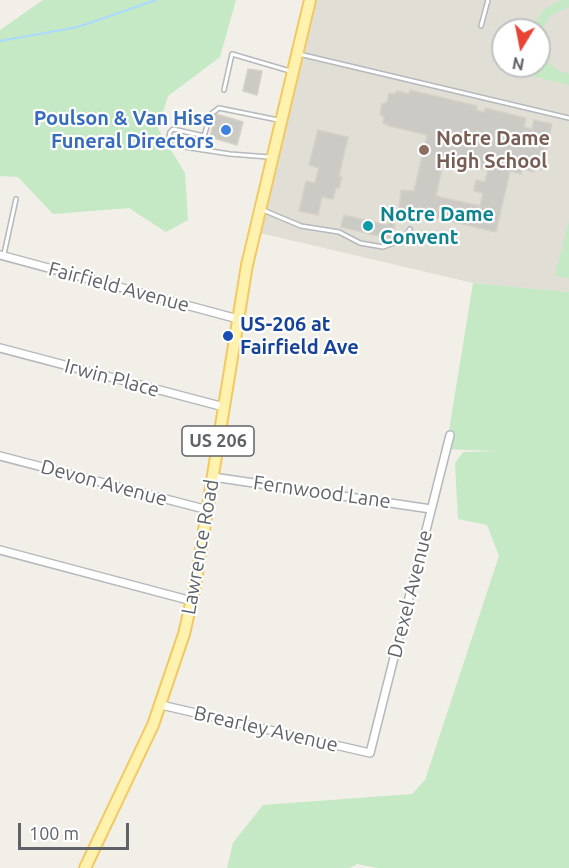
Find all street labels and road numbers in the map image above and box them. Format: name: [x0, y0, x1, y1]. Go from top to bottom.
street label: Fairfield Avenue: [46, 257, 192, 317]
street label: Irwin Place: [62, 354, 162, 402]
road number: US 206: [182, 426, 254, 456]
street label: Devon Avenue: [38, 455, 170, 511]
street label: Fernwood Lane: [252, 470, 392, 514]
street label: Lawrence Road: [176, 477, 224, 617]
street label: Drexel Avenue: [383, 528, 437, 660]
street label: Brearley Avenue: [192, 701, 340, 757]

